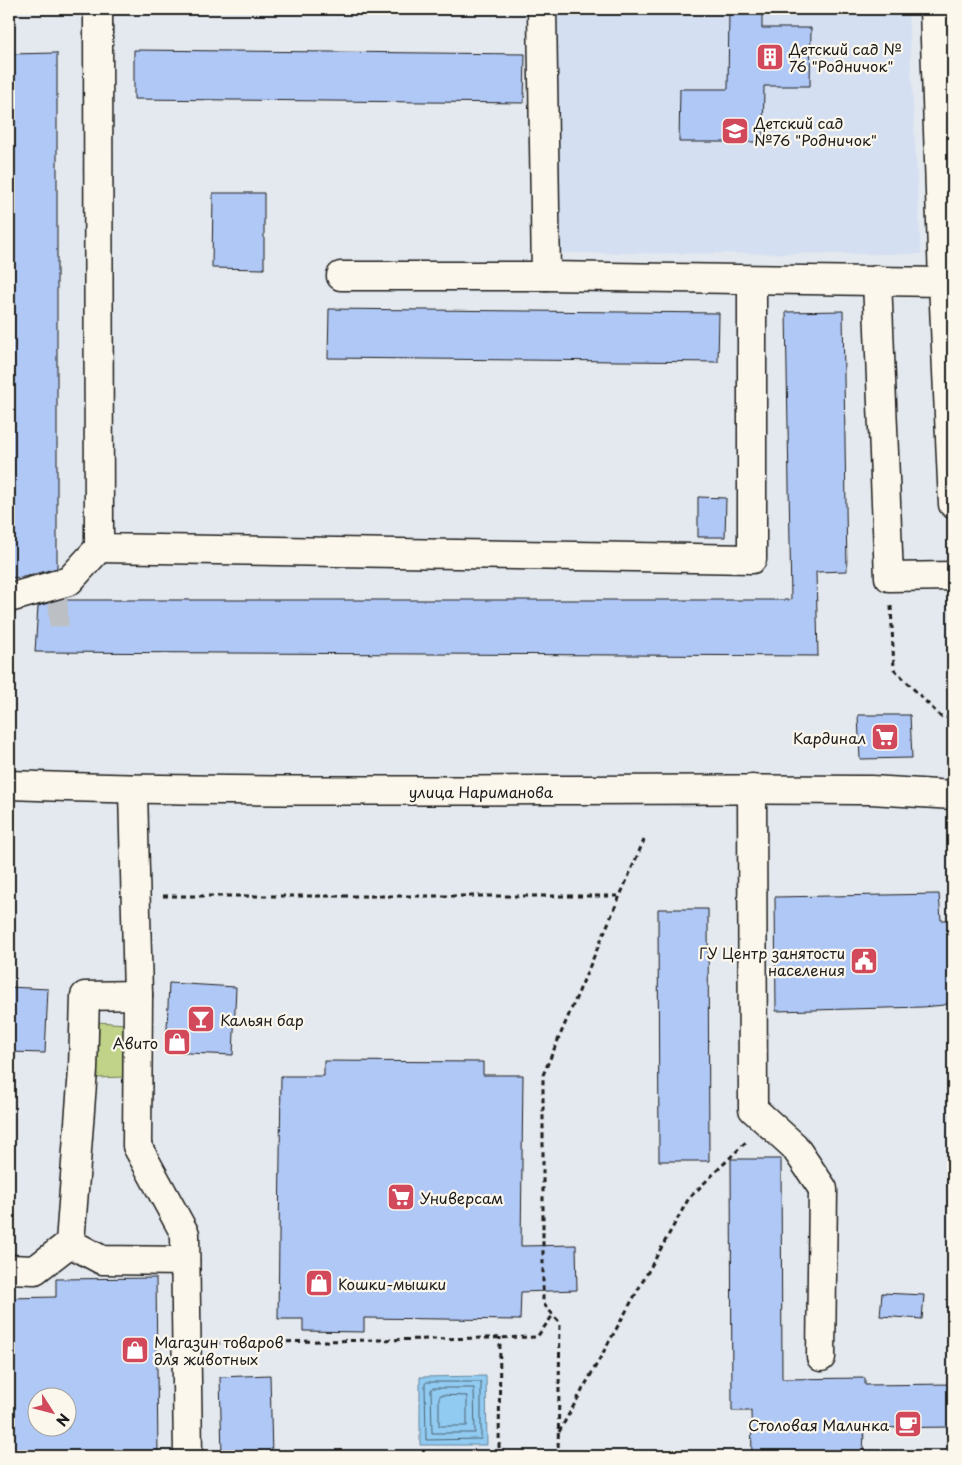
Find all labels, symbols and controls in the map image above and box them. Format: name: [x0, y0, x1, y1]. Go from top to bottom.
place label: Детский сад № 76 "Родничок": [788, 37, 902, 77]
building icon: Детский сад № 76 "Родничок": [755, 42, 785, 72]
place label: Детский сад №76 "Родничок": [753, 111, 877, 151]
school or university icon: Детский сад №76 "Родничок": [720, 116, 750, 146]
supermarket icon: Кардинал: [870, 722, 900, 752]
place label: Кардинал: [793, 726, 866, 749]
street label: улица Нариманова: [409, 780, 554, 803]
place label: ГУ Центр занятости населения: [699, 941, 845, 981]
public building icon: ГУ Центр занятости населения: [849, 946, 879, 976]
bar icon: Кальян бар: [186, 1004, 216, 1034]
place label: Кальян бар: [220, 1008, 304, 1031]
shop icon: Авито: [162, 1027, 192, 1057]
place label: Авито: [113, 1031, 158, 1054]
supermarket icon: Универсам: [386, 1182, 416, 1212]
place label: Универсам: [420, 1186, 504, 1209]
shop icon: Кошки-мышки: [304, 1268, 334, 1298]
place label: Кошки-мышки: [338, 1272, 446, 1295]
place label: Магазин товаров для животных: [154, 1330, 283, 1370]
shop icon: Магазин товаров для животных: [120, 1335, 150, 1365]
north arrow: [28, 1388, 78, 1438]
text: N: [51, 1409, 75, 1431]
cafe icon: Столовая Малинка: [893, 1409, 923, 1439]
place label: Столовая Малинка: [748, 1413, 890, 1436]

